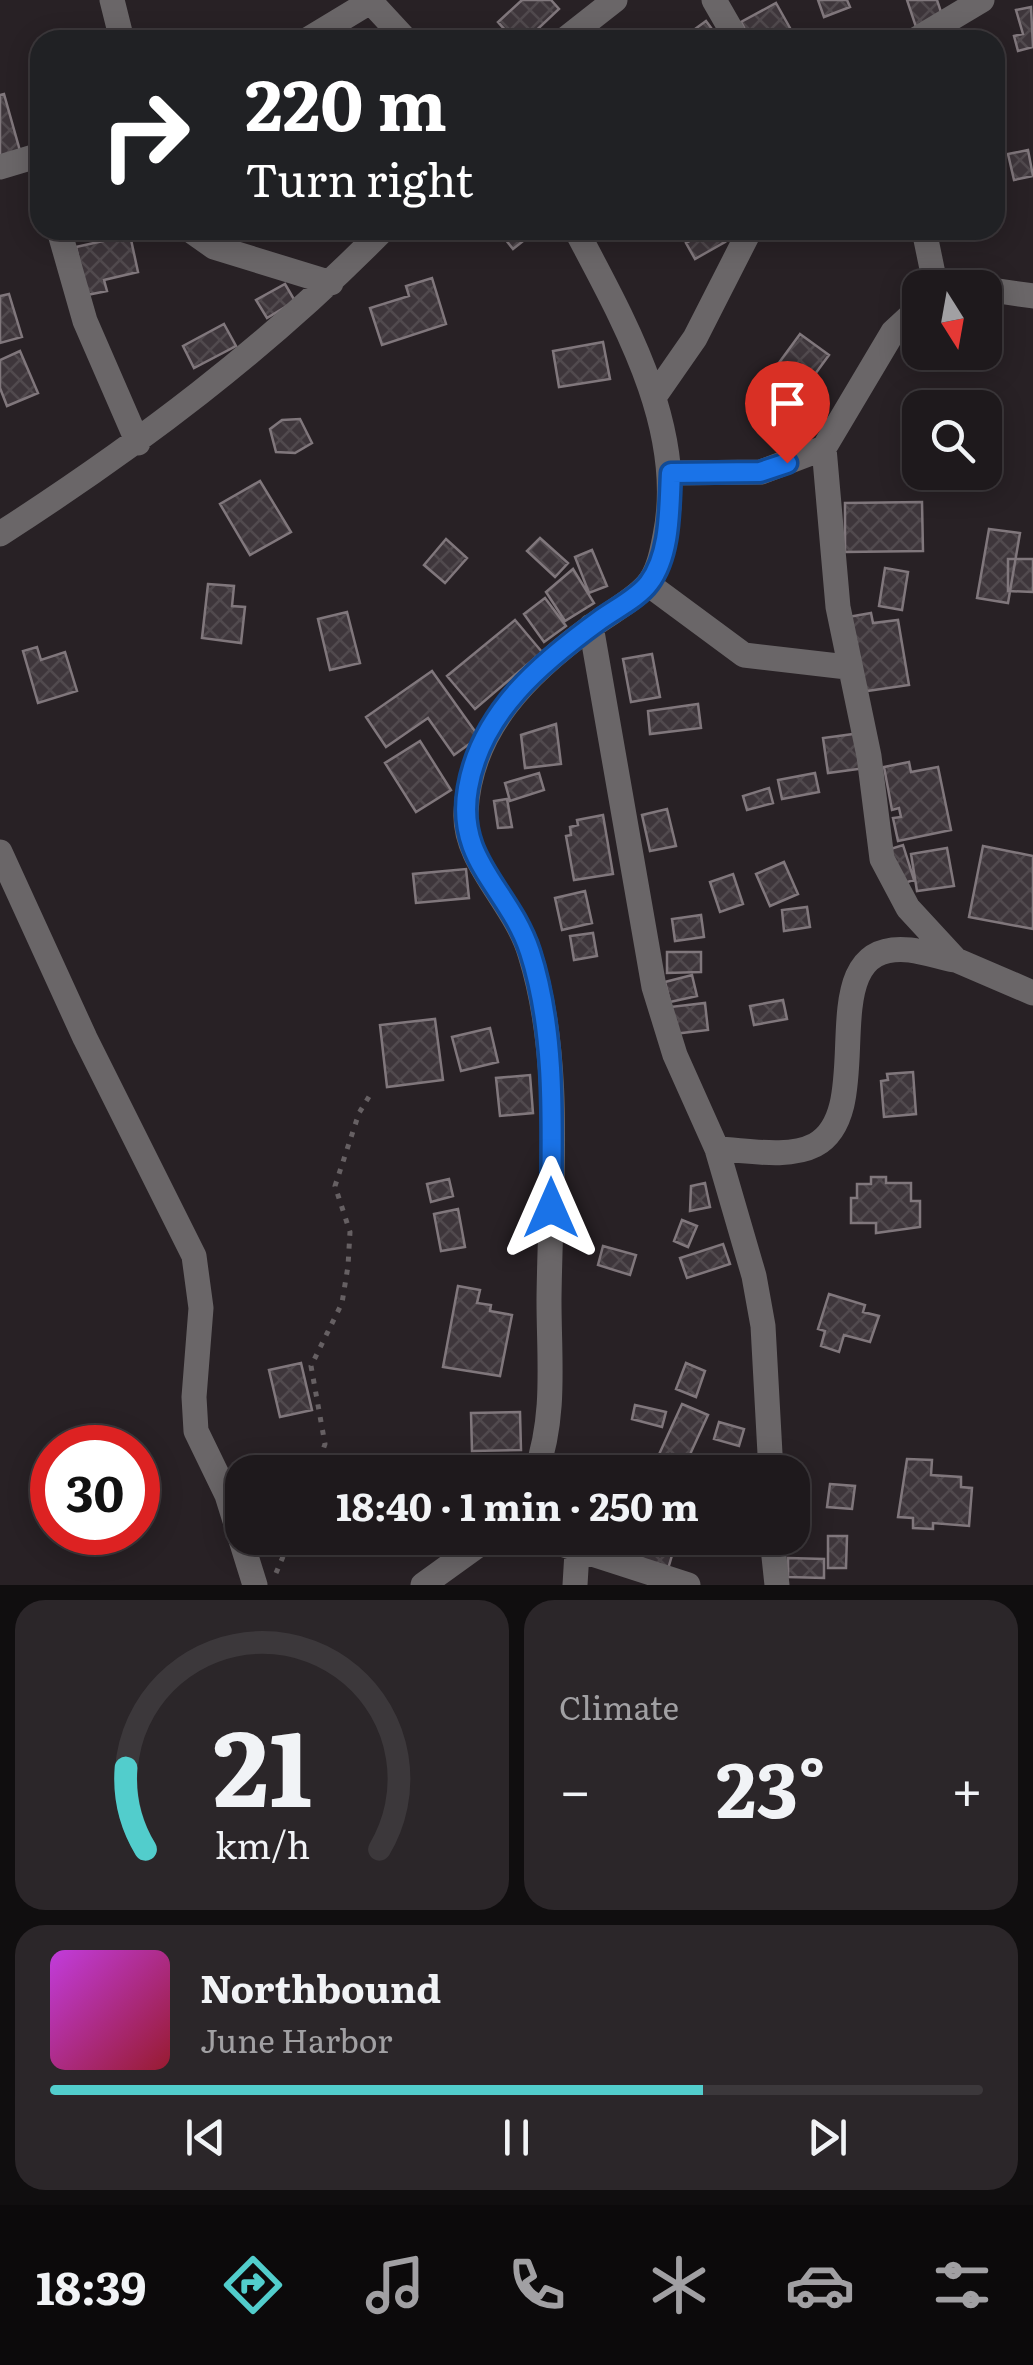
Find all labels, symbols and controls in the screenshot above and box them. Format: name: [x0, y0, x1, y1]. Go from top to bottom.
text: 220 m: [245, 49, 447, 153]
icon: right: [80, 70, 210, 200]
text: Turn right: [245, 144, 473, 211]
north arrow: [902, 270, 1002, 370]
map controls: [902, 270, 1002, 490]
pin: [745, 361, 830, 464]
icon: arrive: [760, 376, 815, 431]
button: search: [902, 390, 1002, 490]
position arrow: [499, 1156, 603, 1260]
speed limit sign: 30: [30, 1425, 160, 1555]
text: 18:40 · 1 min · 250 m: [336, 1476, 699, 1533]
text: Climate: [559, 1682, 679, 1730]
text: 21: [213, 1685, 311, 1839]
text: 23°: [716, 1730, 826, 1841]
text: −: [559, 1746, 591, 1828]
text: +: [951, 1746, 983, 1828]
text: km/h: [214, 1817, 310, 1870]
text: Northbound: [200, 1958, 441, 2015]
text: June Harbor: [200, 2015, 392, 2063]
icon: previous: [178, 2110, 233, 2165]
icon: pause: [489, 2110, 544, 2165]
icon: next: [800, 2110, 855, 2165]
icon: directions: [218, 2250, 288, 2320]
icon: music: [360, 2250, 430, 2320]
icon: phone: [502, 2250, 572, 2320]
icon: climate: [644, 2250, 714, 2320]
icon: car: [785, 2250, 855, 2320]
icon: filters: [927, 2250, 997, 2320]
text: 18:39: [36, 2252, 146, 2319]

